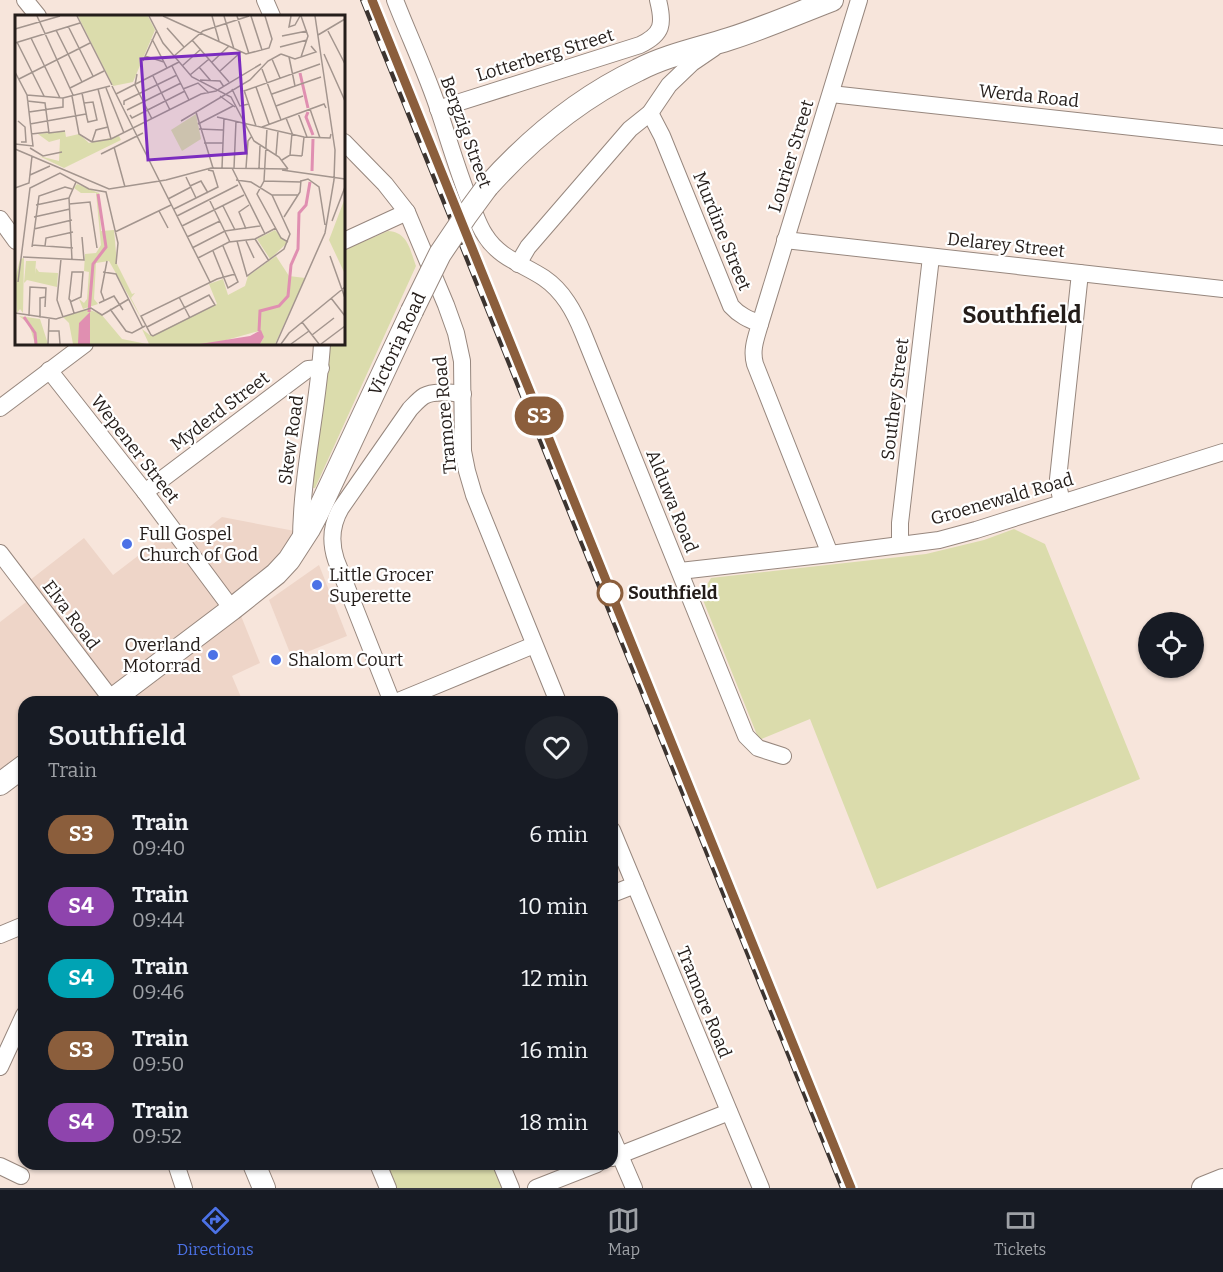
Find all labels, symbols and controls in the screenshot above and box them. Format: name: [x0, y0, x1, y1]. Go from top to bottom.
inset map: [15, 15, 345, 345]
street label: Lotterberg Street: [474, 23, 617, 86]
street label: Bergzig Street: [436, 73, 497, 191]
street label: Werda Road: [978, 80, 1081, 112]
street label: Lourier Street: [763, 97, 819, 215]
street label: Murdine Street: [688, 168, 756, 294]
street label: Delarey Street: [946, 228, 1066, 262]
street label: Victoria Road: [364, 289, 431, 399]
district label: Southfield: [962, 301, 1082, 329]
street label: Southey Street: [877, 336, 913, 461]
street label: Tramore Road: [429, 355, 461, 475]
street label: Myderd Street: [166, 366, 274, 455]
street label: Wepener Street: [86, 391, 184, 508]
street label: Skew Road: [274, 393, 308, 486]
line badge: S3: [512, 396, 566, 436]
text: S3: [527, 403, 551, 429]
street label: Alduwa Road: [641, 446, 703, 556]
street label: Groenewald Road: [928, 468, 1076, 530]
place label: Full Gospel Church of God: [139, 523, 258, 566]
marker: Full Gospel Church of God: [120, 537, 134, 551]
place label: Little Grocer Superette: [329, 564, 433, 607]
street label: Elva Road: [38, 576, 104, 654]
marker: Little Grocer Superette: [310, 578, 324, 592]
marker: Southfield: [597, 580, 623, 606]
place label: Southfield: [628, 582, 718, 604]
map controls: [1138, 612, 1204, 678]
button: locate: [1138, 612, 1204, 678]
place label: Overland Motorrad: [123, 634, 201, 677]
marker: Overland Motorrad: [206, 648, 220, 662]
place label: Shalom Court: [288, 649, 404, 671]
marker: Shalom Court: [269, 653, 283, 667]
button: heart: [525, 716, 588, 779]
text: Southfield: [48, 719, 186, 752]
text: Train: [48, 758, 97, 782]
text: Train: [132, 809, 188, 836]
text: S3: [69, 821, 93, 847]
text: 6 min: [529, 821, 588, 848]
text: 09:40: [132, 836, 185, 860]
text: Train: [132, 881, 188, 908]
text: S4: [68, 893, 94, 919]
text: 10 min: [519, 893, 588, 920]
text: 09:44: [132, 908, 184, 932]
street label: Tramore Road: [672, 943, 736, 1061]
text: Train: [132, 953, 188, 980]
text: S4: [68, 965, 94, 991]
text: 12 min: [521, 965, 588, 992]
text: 09:46: [132, 980, 184, 1004]
text: Train: [132, 1025, 188, 1052]
text: S3: [69, 1037, 93, 1063]
text: 16 min: [520, 1037, 588, 1064]
text: 09:50: [132, 1052, 184, 1076]
text: Train: [132, 1097, 188, 1124]
text: S4: [68, 1109, 94, 1135]
text: 18 min: [520, 1109, 588, 1136]
text: 09:52: [132, 1124, 182, 1148]
tab: Directions: [177, 1204, 254, 1259]
tab: Map: [607, 1204, 640, 1259]
tab: Tickets: [994, 1204, 1046, 1259]

